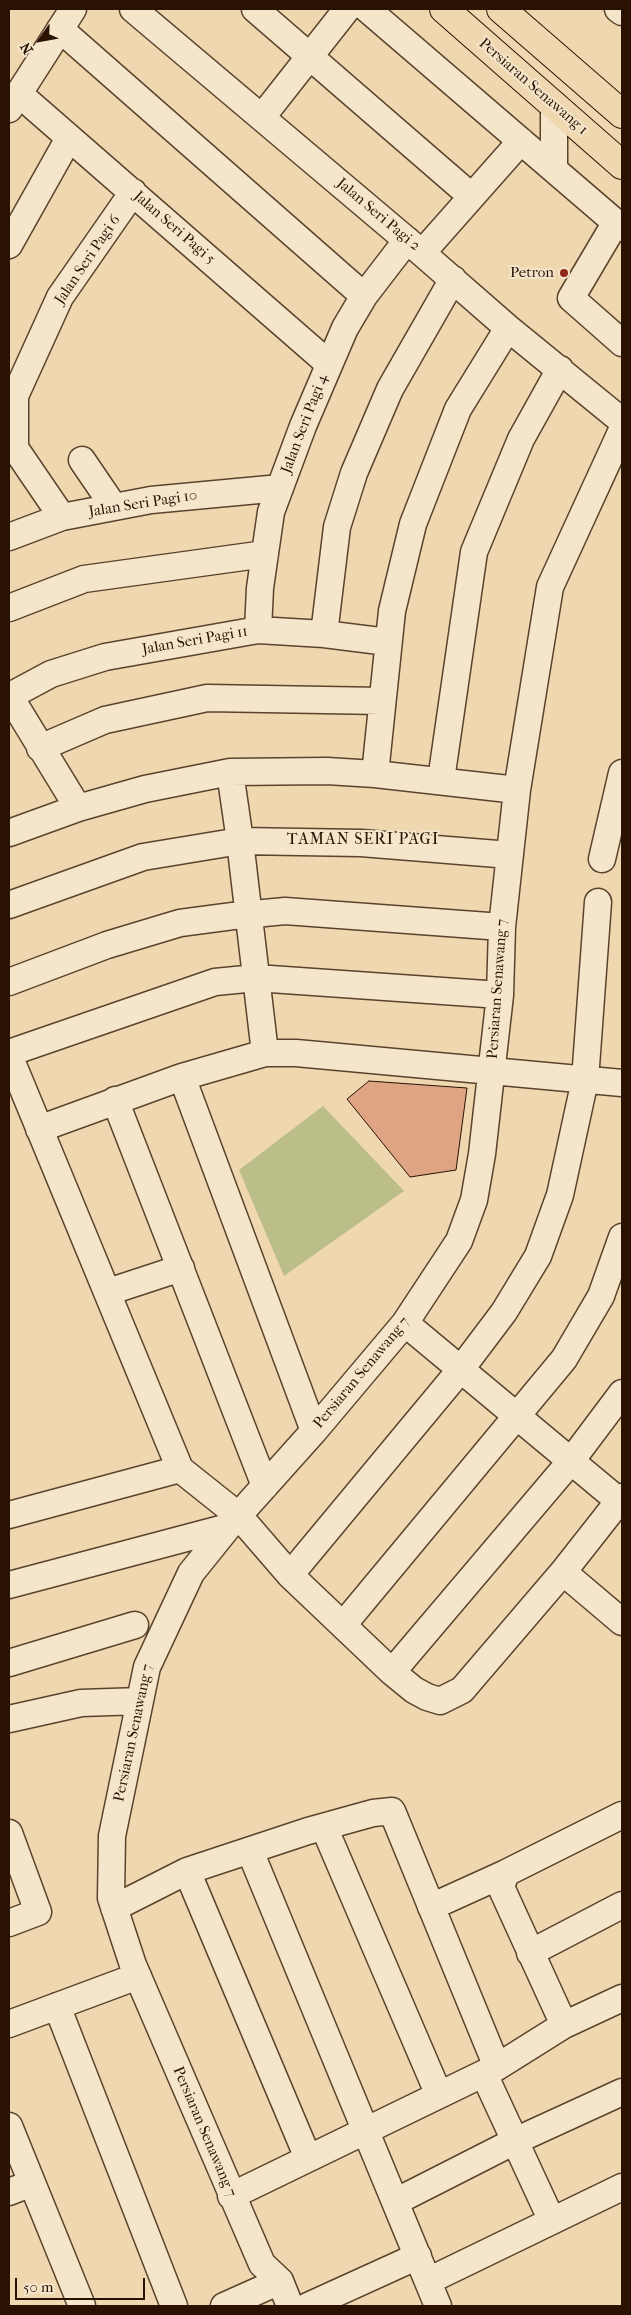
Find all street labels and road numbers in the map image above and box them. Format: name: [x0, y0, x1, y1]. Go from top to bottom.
street label: Persiaran Senawang 1: [475, 35, 591, 139]
street label: Jalan Seri Pagi 2: [332, 175, 424, 255]
street label: Jalan Seri Pagi 5: [129, 188, 219, 268]
street label: Jalan Seri Pagi 6: [51, 212, 125, 308]
street label: Jalan Seri Pagi 4: [278, 372, 332, 476]
street label: Jalan Seri Pagi 10: [87, 487, 199, 521]
street label: Jalan Seri Pagi 11: [141, 623, 249, 659]
street label: Persiaran Senawang 7: [484, 918, 512, 1060]
street label: Persiaran Senawang 7: [310, 1313, 414, 1433]
street label: Persiaran Senawang 7: [111, 1663, 157, 1803]
street label: Persiaran Senawang 7: [168, 2064, 240, 2200]

